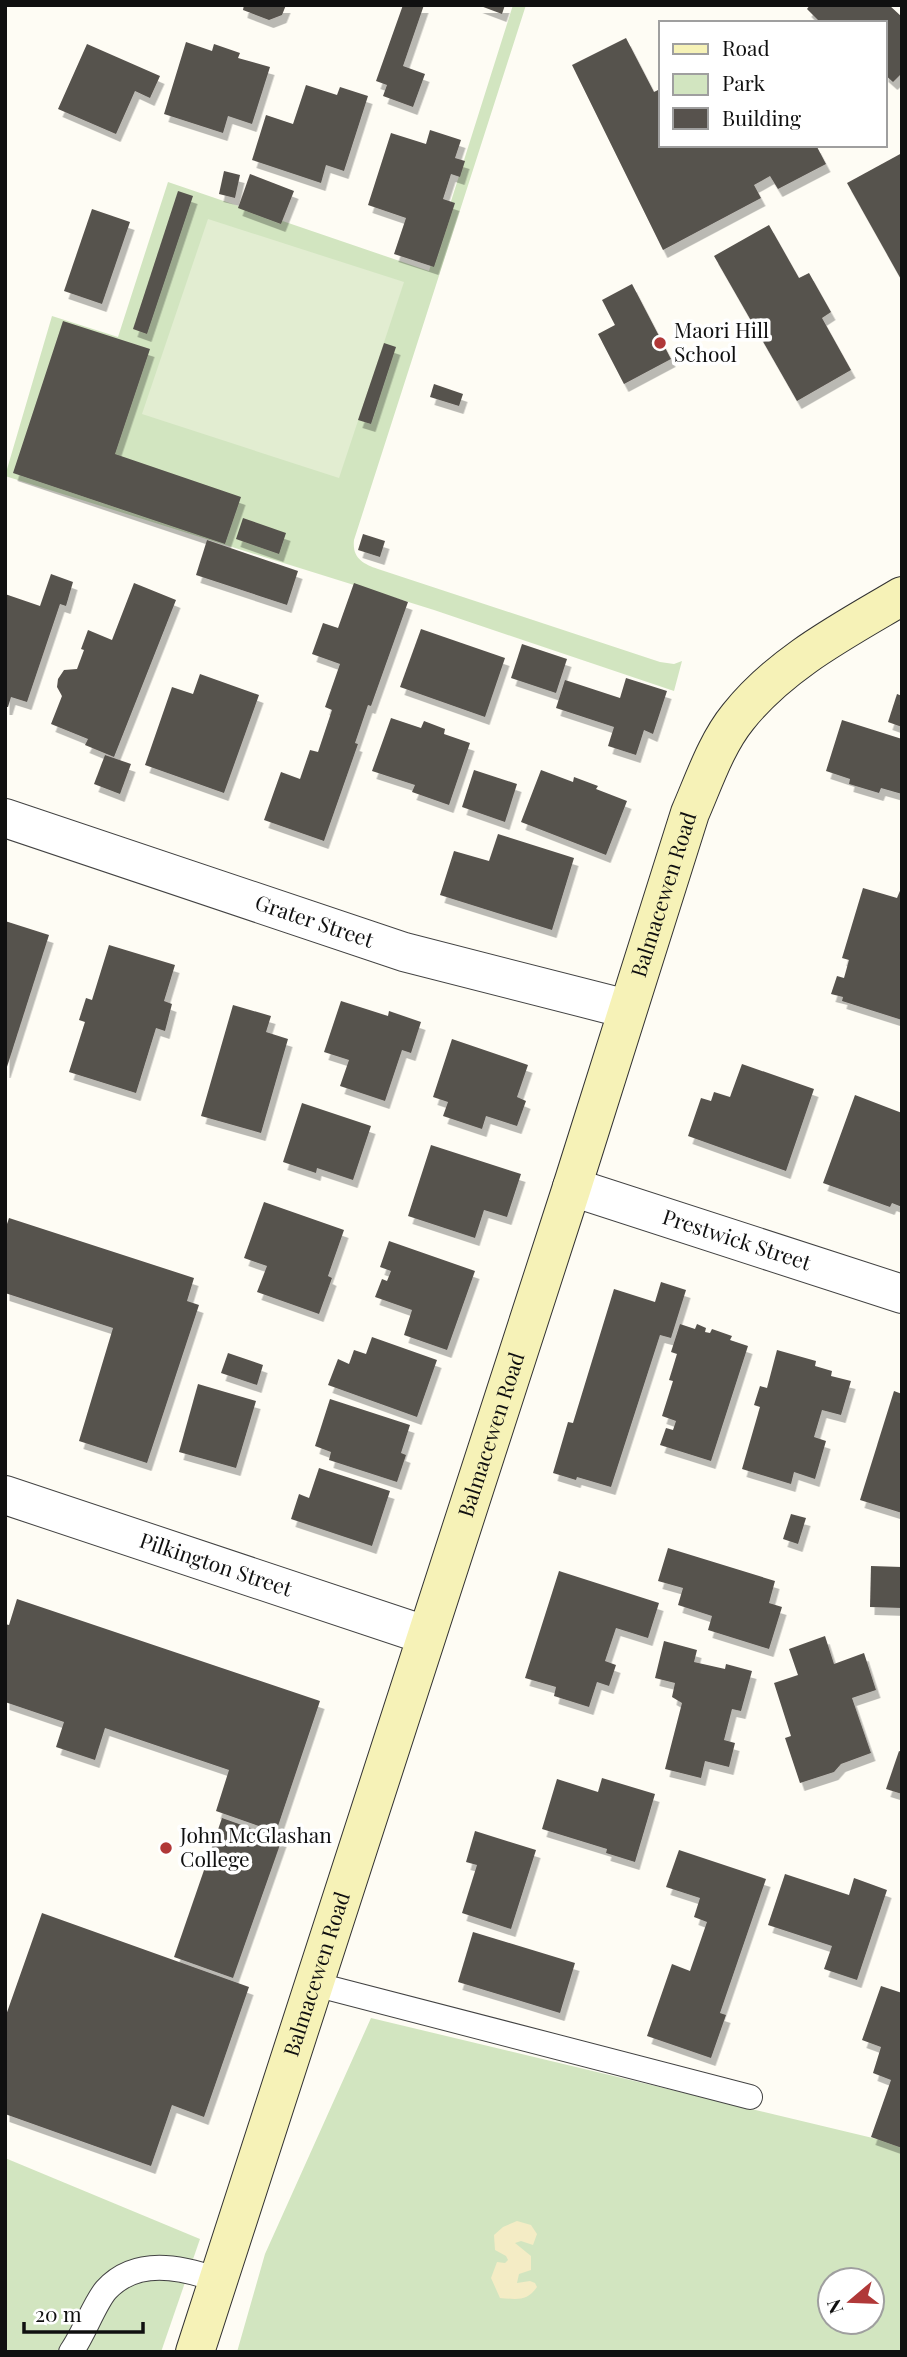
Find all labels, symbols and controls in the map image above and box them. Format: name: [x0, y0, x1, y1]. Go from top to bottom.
legend: [659, 21, 886, 147]
text: Road: [722, 33, 770, 61]
text: Park: [722, 68, 766, 96]
text: Building: [722, 103, 801, 131]
place label: Maori Hill School: [674, 315, 769, 367]
marker: Maori Hill School: [652, 335, 668, 351]
street label: Balmacewen Road: [623, 808, 701, 980]
street label: Grater Street: [252, 887, 378, 953]
street label: Prestwick Street: [660, 1201, 815, 1276]
street label: Balmacewen Road: [450, 1348, 530, 1520]
street label: Pilkington Street: [136, 1525, 297, 1602]
place label: John McGlashan College: [179, 1820, 332, 1872]
marker: John McGlashan College: [158, 1840, 174, 1856]
street label: Balmacewen Road: [276, 1888, 355, 2060]
north arrow: [816, 2266, 886, 2336]
scale bar: [24, 2290, 144, 2334]
text: N: [819, 2296, 849, 2318]
text: 20 m: [35, 2299, 82, 2327]

